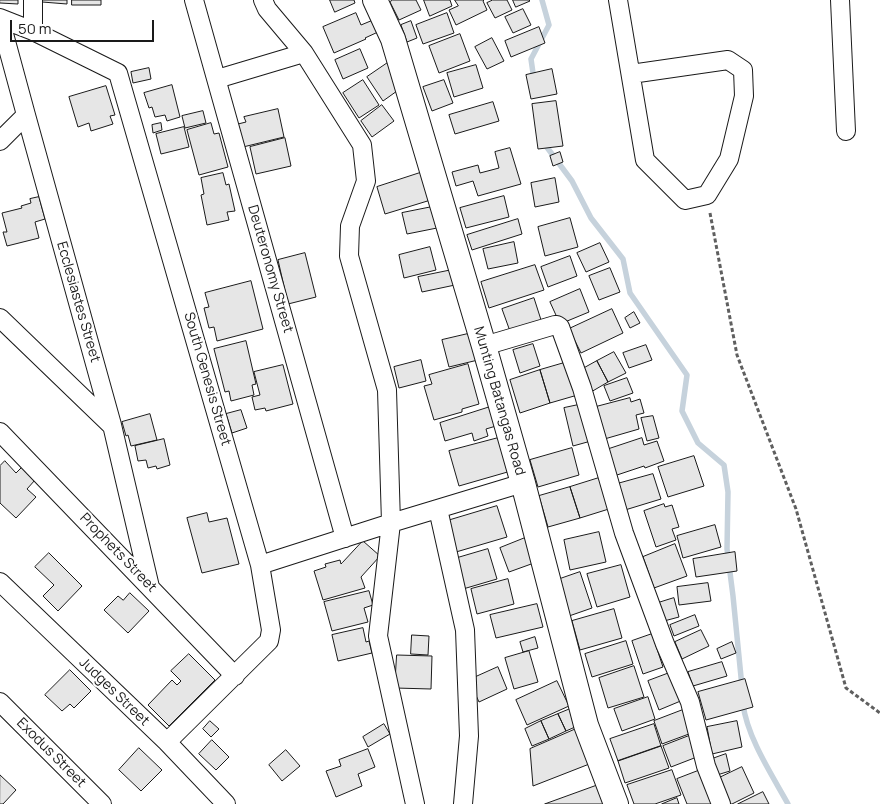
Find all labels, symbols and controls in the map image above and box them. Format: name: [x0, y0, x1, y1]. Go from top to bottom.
scale bar: [12, 10, 156, 42]
text: 50 m: [18, 18, 52, 39]
street label: Deuteronomy Street: [244, 203, 296, 335]
street label: Ecclesiastes Street: [53, 240, 103, 364]
street label: South Genesis Street: [180, 310, 234, 448]
street label: Munting Batangas Road: [470, 325, 528, 477]
street label: Prophets Street: [76, 510, 160, 596]
street label: Judges Street: [75, 654, 153, 730]
street label: Exodus Street: [13, 715, 89, 791]

